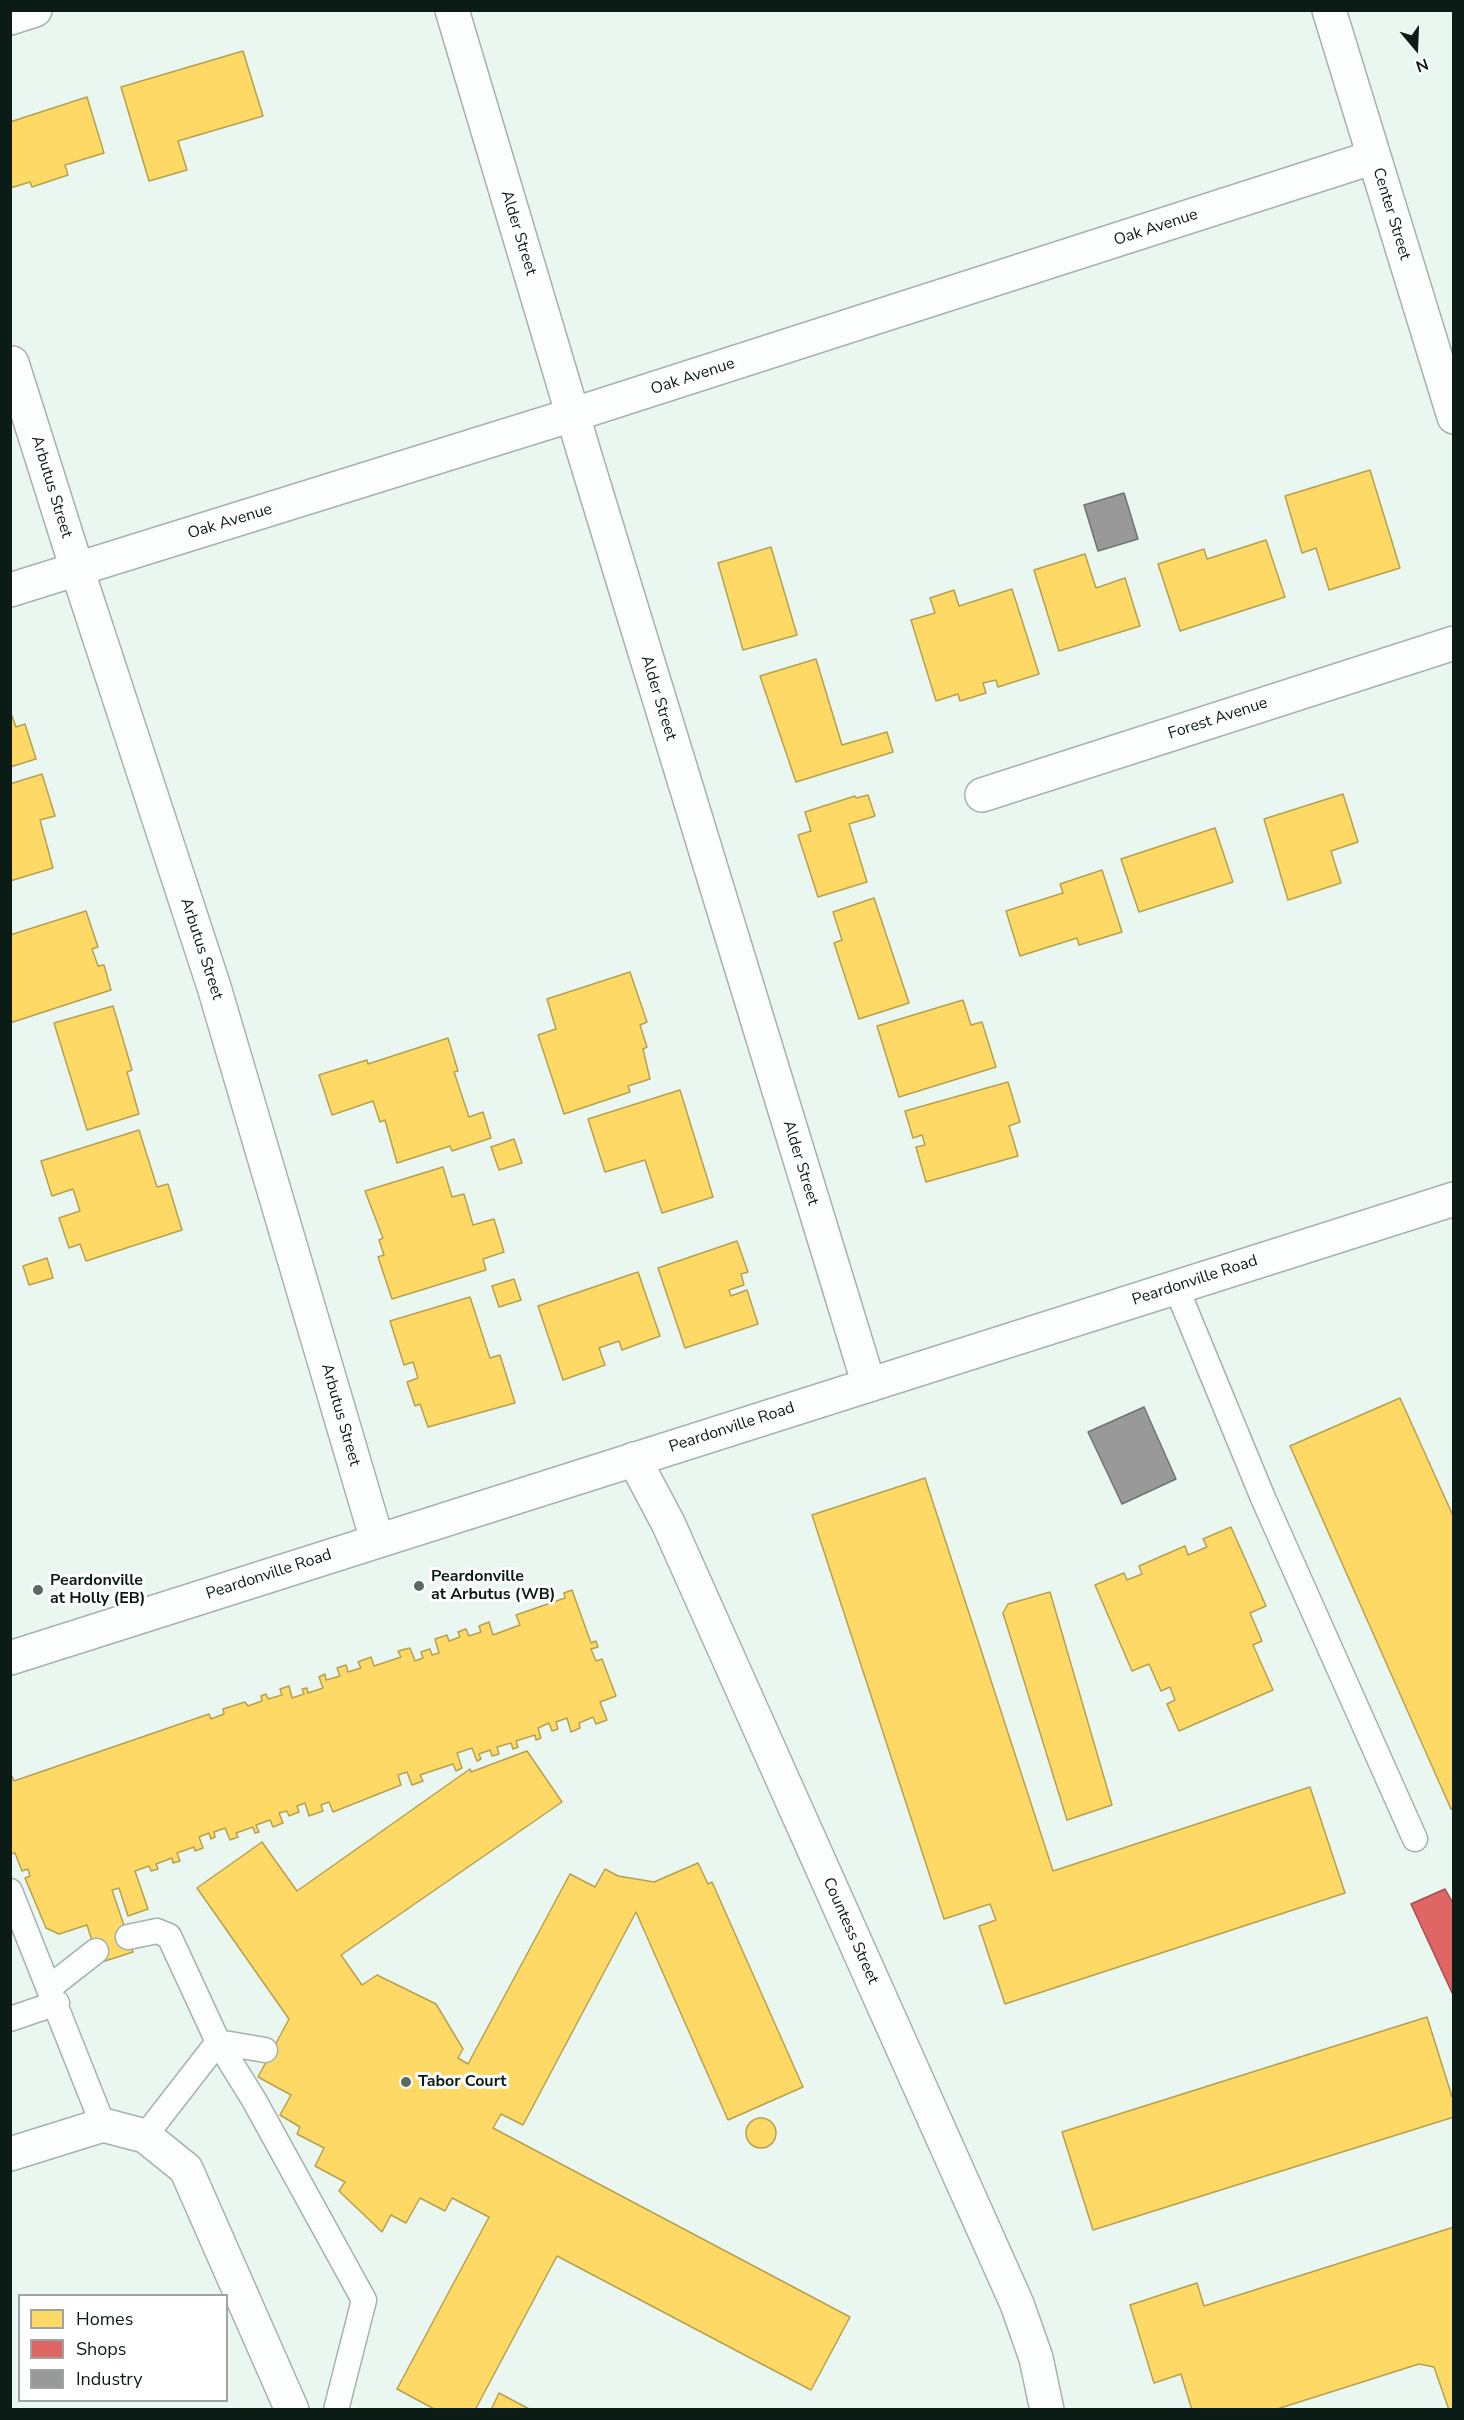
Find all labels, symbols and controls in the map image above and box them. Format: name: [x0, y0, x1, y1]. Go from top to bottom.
north arrow: [1386, 18, 1446, 78]
text: N: [1413, 53, 1431, 77]
street label: Center Street: [1368, 166, 1414, 262]
street label: Alder Street: [496, 188, 540, 278]
street label: Oak Avenue: [1112, 205, 1200, 251]
street label: Oak Avenue: [649, 354, 737, 400]
street label: Arbutus Street: [26, 434, 76, 540]
street label: Oak Avenue: [185, 500, 275, 544]
street label: Alder Street: [636, 653, 680, 743]
street label: Forest Avenue: [1166, 694, 1270, 744]
street label: Arbutus Street: [176, 896, 226, 1002]
street label: Alder Street: [778, 1118, 822, 1208]
street label: Peardonville Road: [1130, 1252, 1260, 1310]
street label: Arbutus Street: [316, 1362, 364, 1468]
street label: Peardonville Road: [667, 1399, 797, 1457]
street label: Peardonville Road: [204, 1546, 334, 1604]
place label: Peardonville at Arbutus (WB): [431, 1567, 556, 1605]
place label: Peardonville at Holly (EB): [50, 1571, 146, 1609]
marker: Peardonville at Arbutus (WB): [412, 1579, 426, 1593]
marker: Peardonville at Holly (EB): [31, 1583, 45, 1597]
street label: Countess Street: [818, 1875, 882, 1987]
place label: Tabor Court: [418, 2072, 506, 2092]
marker: Tabor Court: [399, 2075, 413, 2089]
legend: [18, 2294, 228, 2402]
text: Homes: [76, 2307, 133, 2331]
text: Shops: [76, 2337, 126, 2361]
text: Industry: [76, 2367, 143, 2391]

